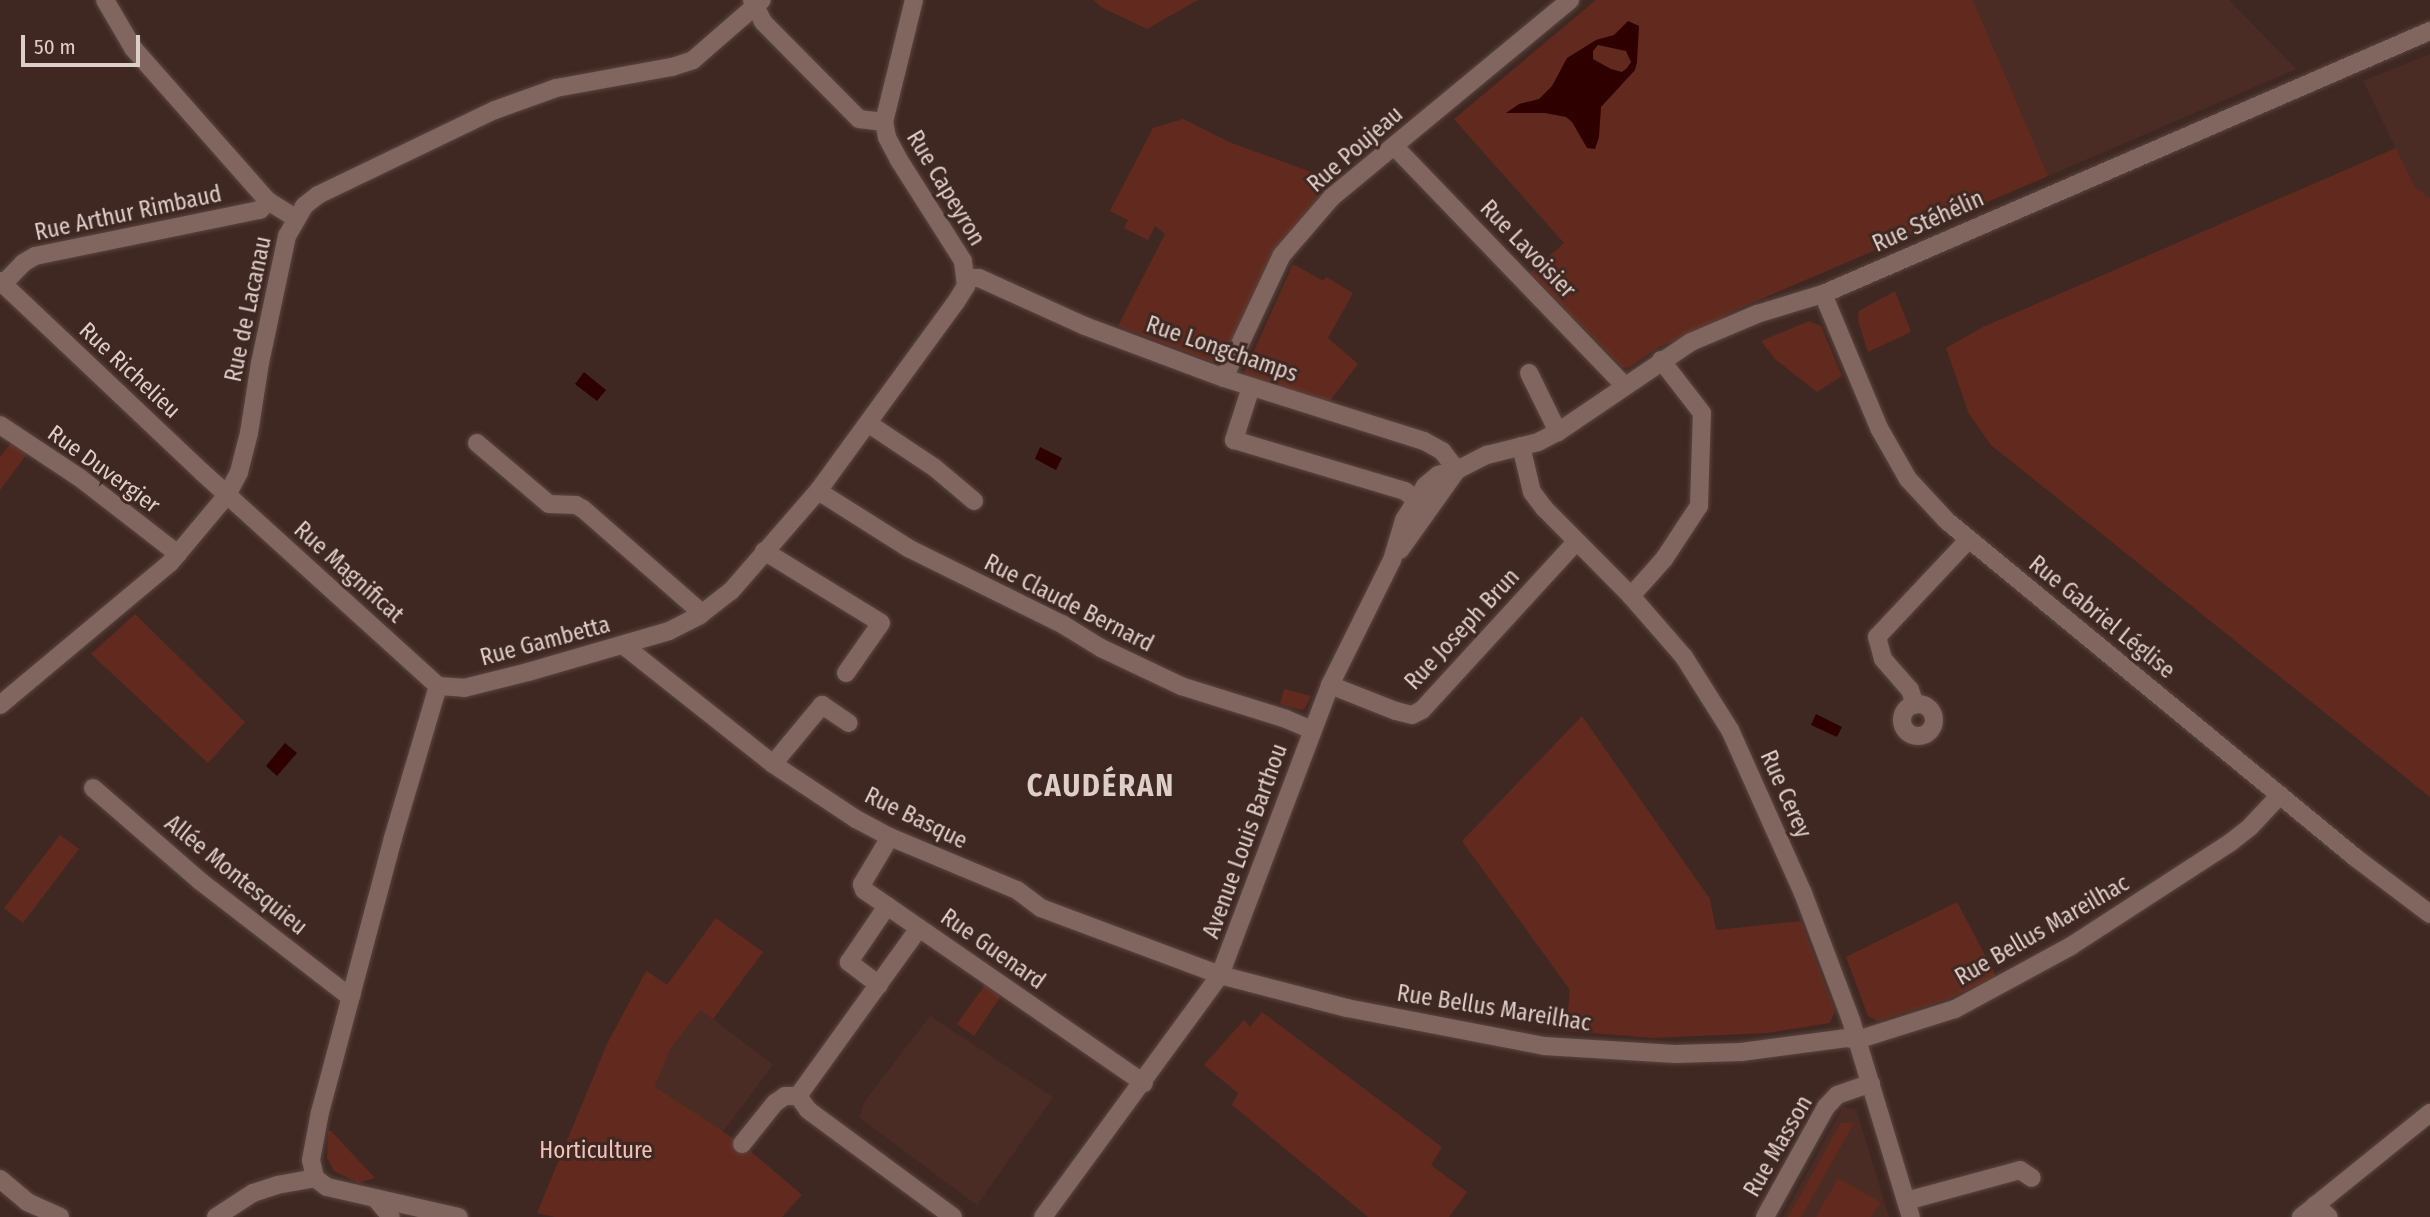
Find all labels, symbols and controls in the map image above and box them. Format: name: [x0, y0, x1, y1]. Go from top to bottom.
scale bar: [24, 21, 144, 65]
text: 50 m: [34, 34, 76, 60]
street label: Rue Poujeau: [1302, 100, 1408, 198]
street label: Rue Capeyron: [901, 125, 991, 251]
street label: Rue Arthur Rimbaud: [32, 180, 224, 246]
street label: Rue Stéhélin: [1868, 184, 1988, 258]
street label: Rue Lavoisier: [1475, 194, 1581, 304]
street label: Rue de Lacanau: [219, 234, 277, 384]
street label: Rue Longchamps: [1143, 310, 1301, 388]
street label: Rue Richelieu: [74, 316, 186, 424]
street label: Rue Duvergier: [43, 419, 165, 519]
street label: Rue Magnificat: [289, 516, 409, 628]
street label: Rue Claude Bernard: [980, 548, 1158, 658]
street label: Rue Gabriel Léglise: [2024, 550, 2180, 684]
street label: Rue Joseph Brun: [1399, 563, 1525, 695]
street label: Rue Gambetta: [477, 610, 613, 672]
street label: Avenue Louis Barthou: [1197, 740, 1293, 942]
street label: Rue Cerey: [1755, 746, 1817, 842]
district label: CAUDÉRAN: [1028, 768, 1174, 804]
street label: Rue Basque: [860, 781, 972, 855]
street label: Allée Montesquieu: [159, 809, 313, 941]
street label: Rue Bellus Mareilhac: [1950, 869, 2134, 991]
street label: Rue Guenard: [936, 903, 1050, 995]
street label: Rue Bellus Mareilhac: [1395, 979, 1593, 1037]
street label: Rue Masson: [1738, 1090, 1818, 1202]
park label: Horticulture: [539, 1136, 653, 1164]

